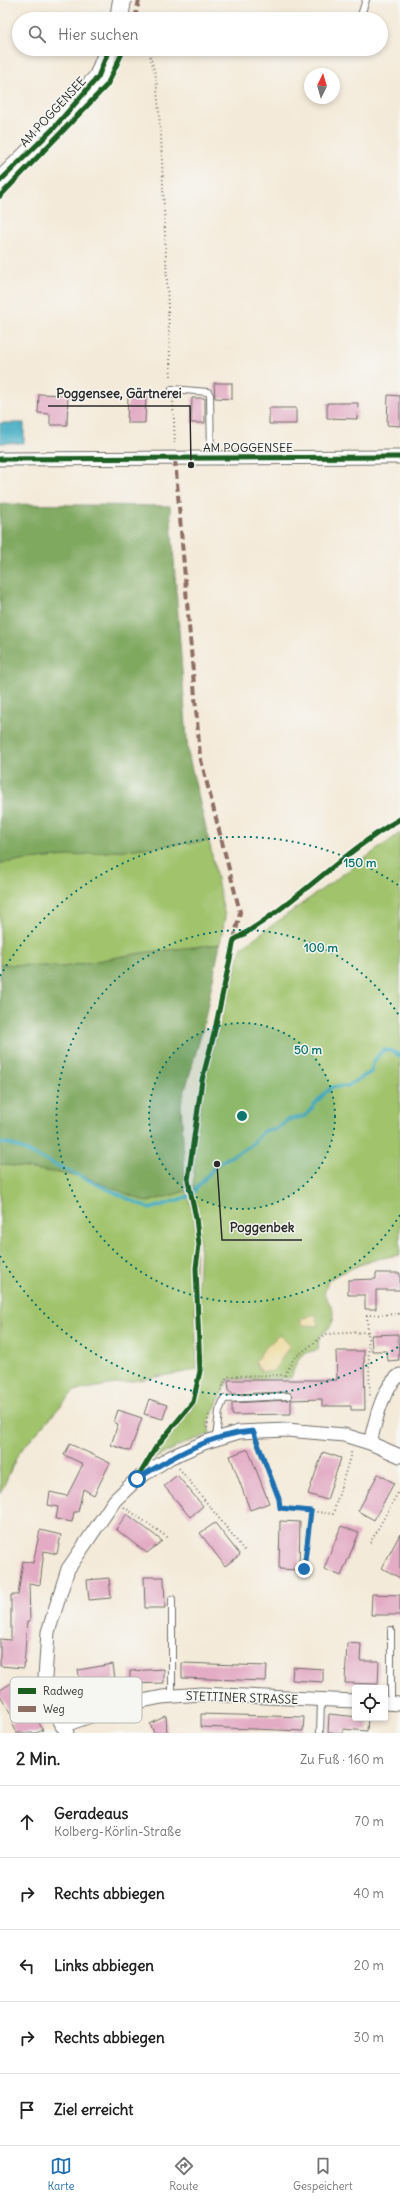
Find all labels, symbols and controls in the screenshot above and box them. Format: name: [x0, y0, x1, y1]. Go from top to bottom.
search box: [12, 12, 388, 56]
icon: search: [26, 23, 48, 45]
text: Hier suchen: [58, 25, 138, 44]
north arrow: [304, 68, 340, 104]
street label: AM POGGENSEE: [16, 74, 89, 150]
callout: Poggensee, Gärtnerei: [48, 381, 190, 406]
text: Poggensee, Gärtnerei: [56, 385, 182, 402]
street label: AM POGGENSEE: [203, 440, 293, 455]
text: 150 m: [344, 855, 377, 870]
text: 100 m: [304, 940, 338, 955]
text: 50 m: [294, 1042, 323, 1057]
centre of rings: [235, 1109, 249, 1123]
callout: Poggenbek: [222, 1215, 302, 1240]
text: Poggenbek: [230, 1219, 295, 1236]
route start: [128, 1470, 146, 1488]
route end: [295, 1560, 313, 1578]
legend: [10, 1677, 142, 1723]
text: Radweg: [43, 1684, 83, 1698]
map controls: [352, 1685, 388, 1721]
button: locate: [352, 1685, 388, 1721]
street label: STETTINER STRASSE: [186, 1688, 298, 1707]
text: Weg: [43, 1702, 65, 1716]
text: 2 Min.: [16, 1748, 60, 1770]
text: Zu Fuß · 160 m: [300, 1751, 384, 1768]
text: Geradeaus: [54, 1804, 128, 1823]
icon: ahead: [16, 1811, 38, 1833]
text: 70 m: [355, 1813, 384, 1830]
text: Kolberg-Körlin-Straße: [54, 1823, 181, 1840]
icon: right: [16, 1883, 38, 1905]
text: Rechts abbiegen: [54, 1884, 165, 1903]
text: 40 m: [353, 1885, 384, 1902]
icon: left: [16, 1955, 38, 1977]
text: Links abbiegen: [54, 1956, 154, 1975]
text: 20 m: [354, 1957, 384, 1974]
icon: right: [16, 2027, 38, 2049]
text: Rechts abbiegen: [54, 2028, 165, 2047]
text: 30 m: [354, 2029, 384, 2046]
icon: arrive: [16, 2099, 38, 2121]
text: Ziel erreicht: [54, 2100, 133, 2119]
tab: Karte: [47, 2155, 74, 2193]
tab: Route: [169, 2155, 198, 2193]
tab: Gespeichert: [293, 2155, 353, 2193]

